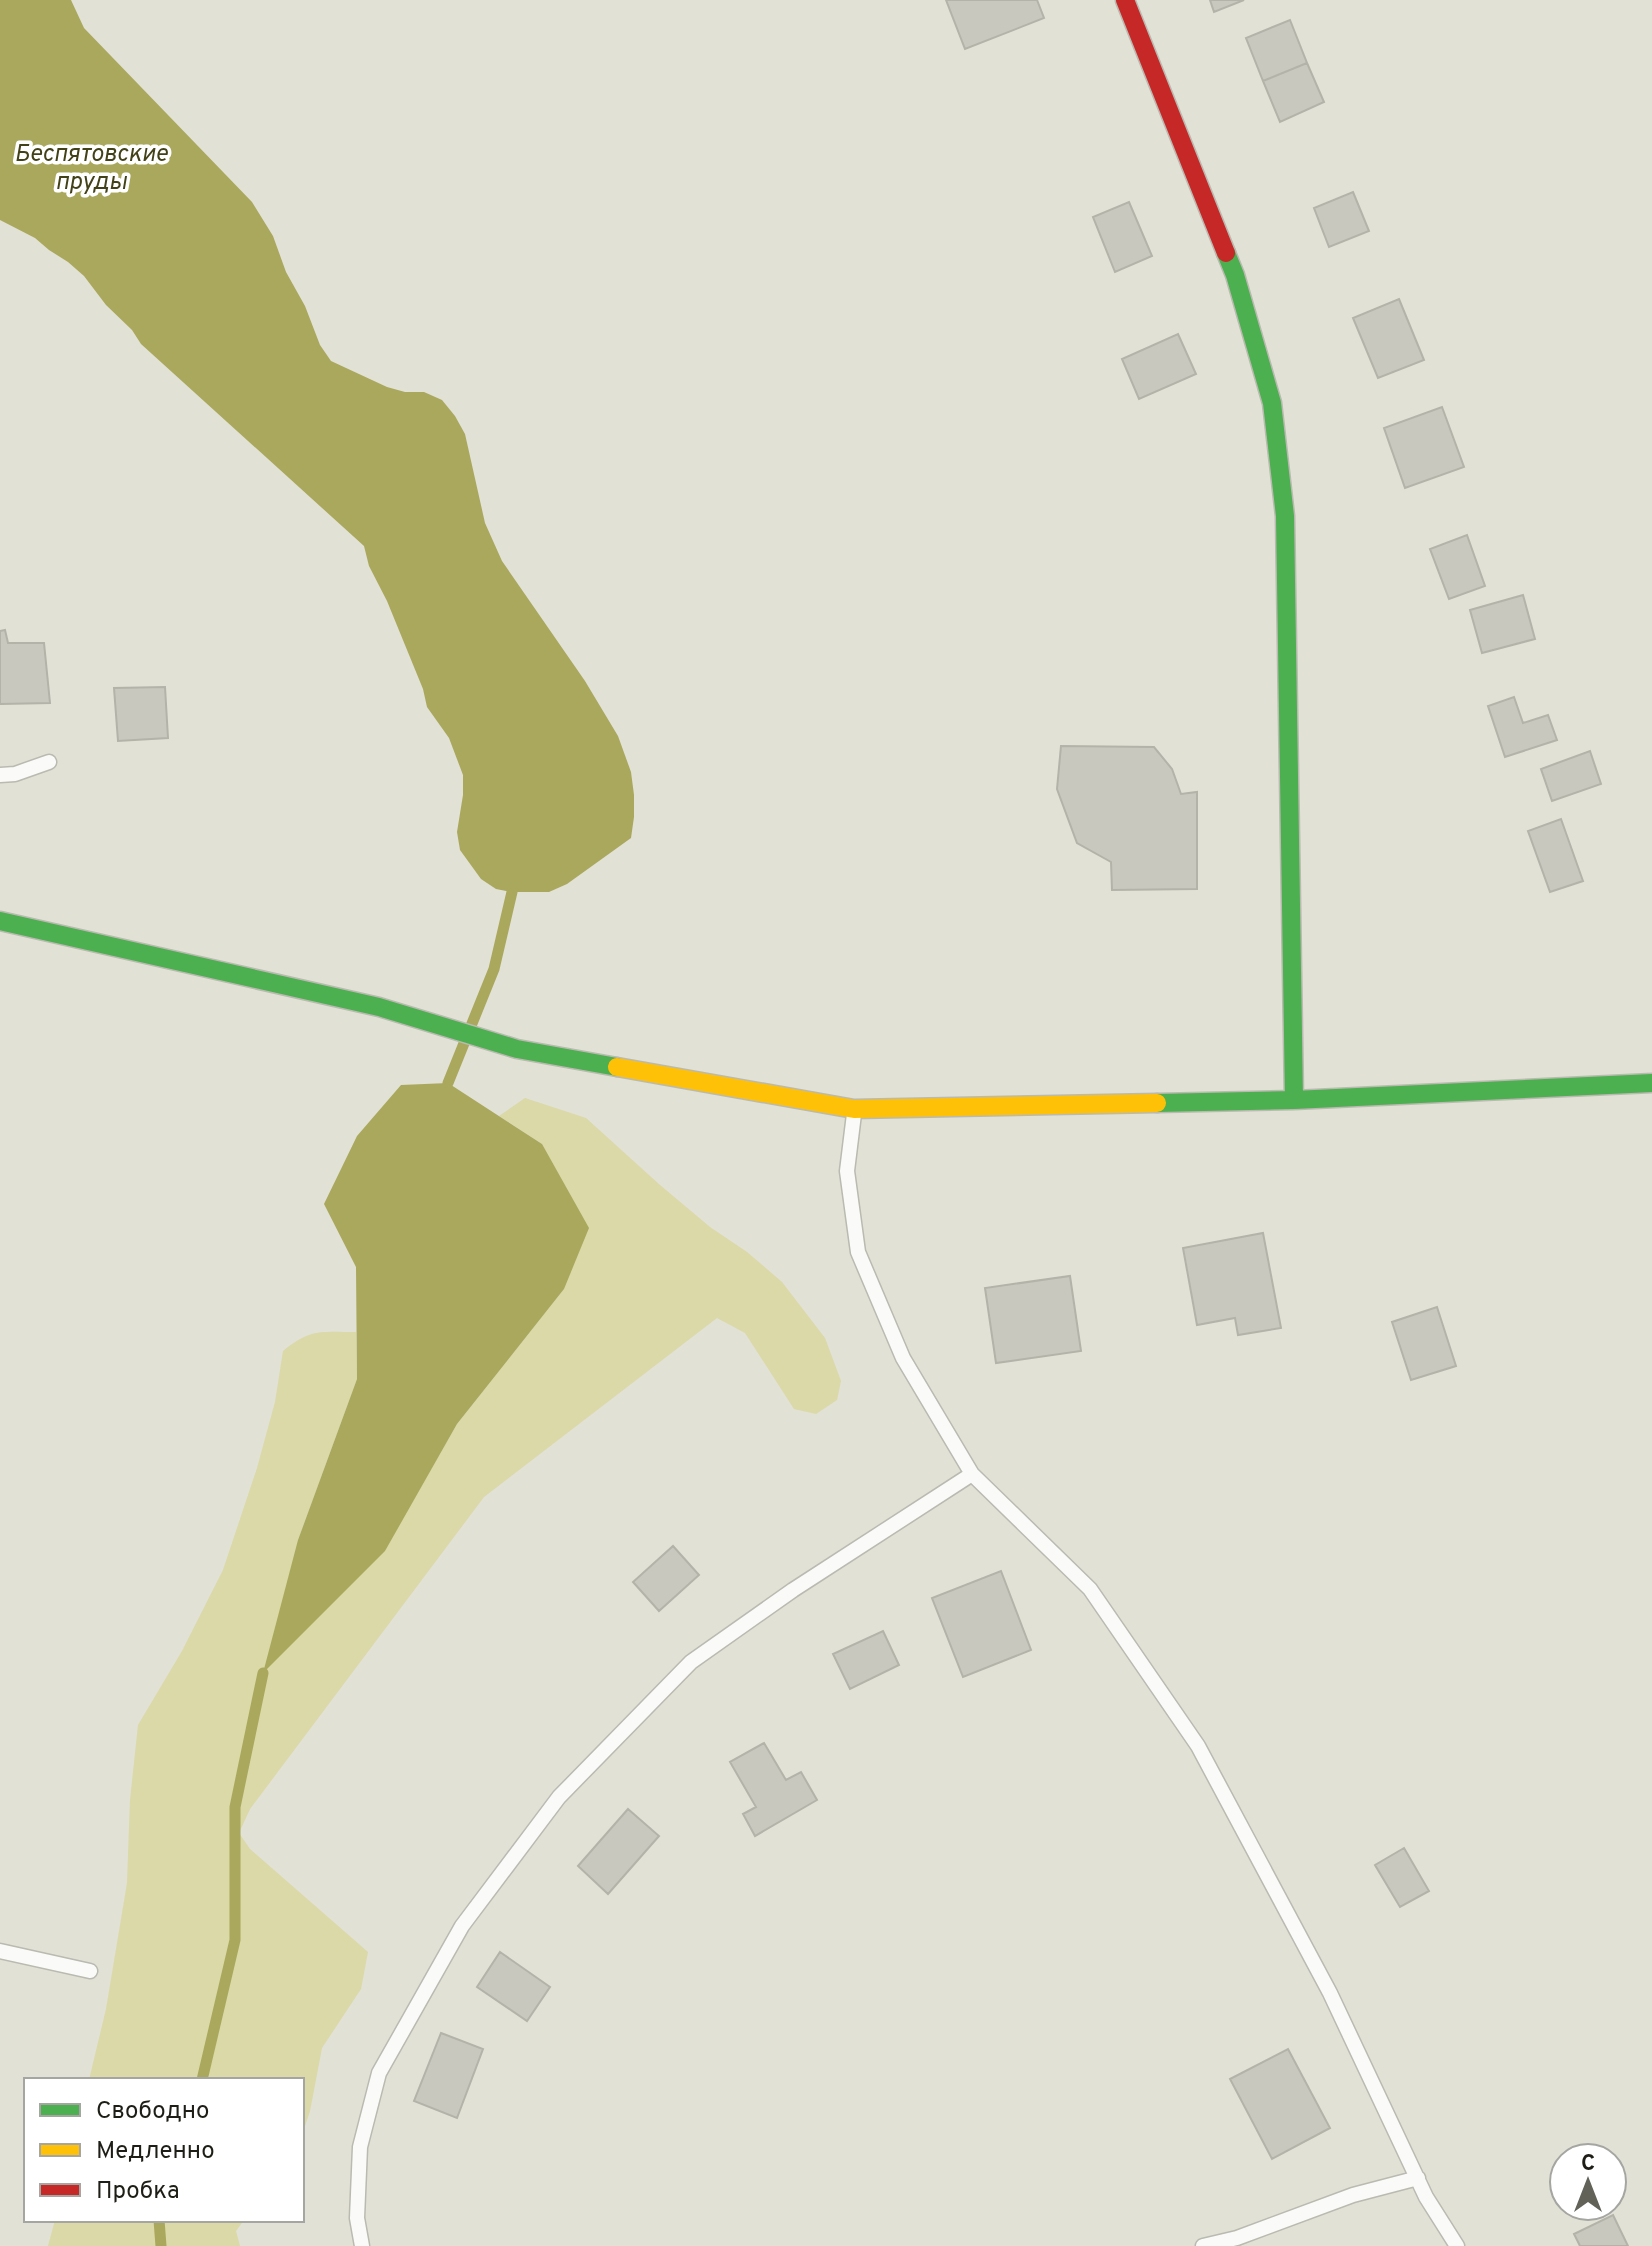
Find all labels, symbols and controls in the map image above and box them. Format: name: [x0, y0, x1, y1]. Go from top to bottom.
water label: Беспятовские пруды: [14, 140, 168, 198]
legend: [24, 2078, 304, 2222]
text: Свободно: [96, 2097, 209, 2127]
text: Медленно: [96, 2137, 215, 2167]
north arrow: [1548, 2142, 1628, 2222]
text: С: [1581, 2151, 1595, 2178]
text: Пробка: [96, 2177, 180, 2207]

